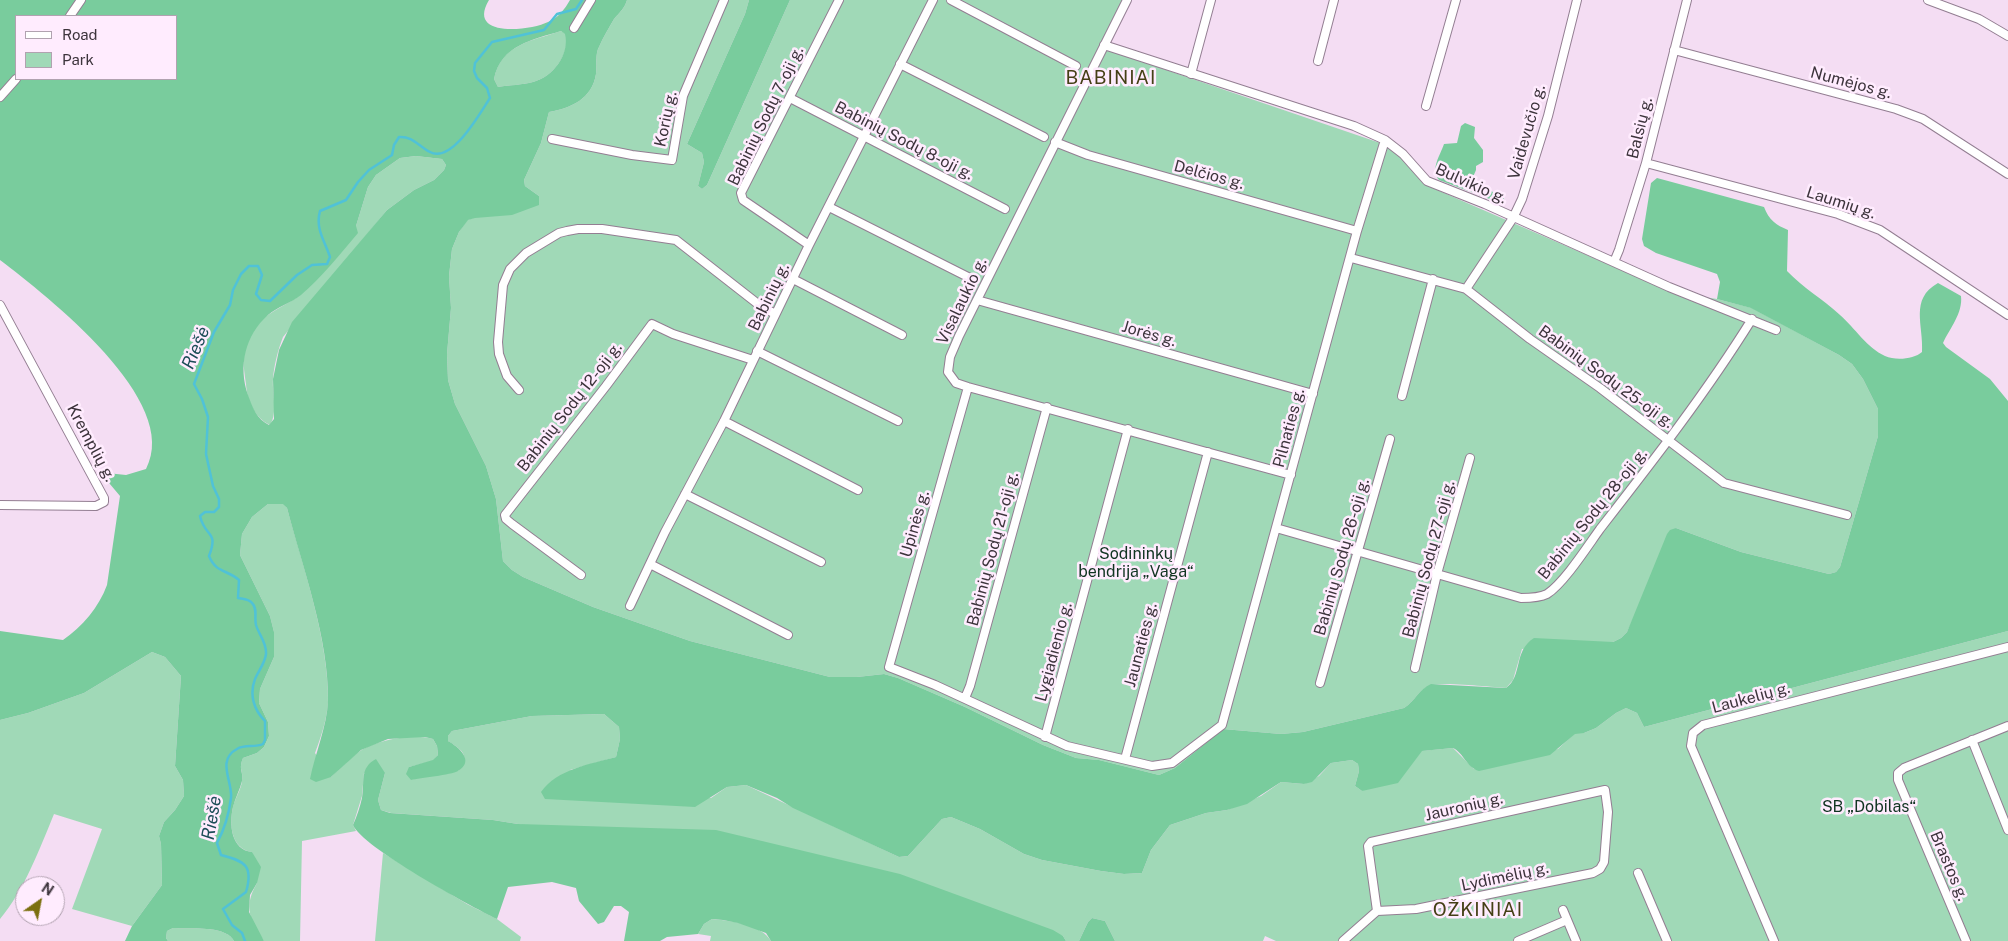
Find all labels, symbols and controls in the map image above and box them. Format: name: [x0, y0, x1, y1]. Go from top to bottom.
legend: [15, 15, 178, 80]
text: Road: [62, 26, 98, 43]
street label: Babinių Sodų 7-oji g.: [724, 43, 808, 189]
text: Park: [62, 51, 94, 68]
street label: Numėjos g.: [1808, 63, 1894, 103]
district label: BABINIAI: [1065, 67, 1157, 89]
street label: Vaidevučio g.: [1504, 82, 1550, 182]
street label: Korių g.: [651, 89, 681, 149]
street label: Balsių g.: [1623, 95, 1657, 161]
street label: Babinių Sodų 8-oji g.: [831, 98, 977, 184]
street label: Delčios g.: [1172, 156, 1246, 194]
street label: Bulvikio g.: [1432, 160, 1510, 208]
street label: Laumių g.: [1804, 183, 1878, 223]
street label: Visalaukio g.: [933, 254, 991, 348]
street label: Babinių g.: [744, 260, 794, 334]
street label: Jorės g.: [1119, 317, 1179, 351]
street label: Babinių Sodų 25-oji g.: [1535, 321, 1677, 433]
water label: Riešė: [177, 323, 215, 373]
street label: Babinių Sodų 12-oji g.: [513, 338, 627, 476]
street label: Pilnaties g.: [1269, 386, 1309, 470]
street label: Kremplių g.: [63, 401, 119, 485]
street label: Babinių Sodų 28-oji g.: [1534, 445, 1652, 583]
street label: Babinių Sodų 21-oji g.: [963, 470, 1023, 628]
street label: Babinių Sodų 26-oji g.: [1310, 476, 1374, 638]
street label: Babinių Sodų 27-oji g.: [1399, 478, 1459, 640]
street label: Upinės g.: [896, 488, 934, 560]
park label: Sodininkų bendrija „Vaga“: [1078, 544, 1194, 582]
street label: Lygiadienio g.: [1032, 600, 1076, 704]
street label: Jaunaties g.: [1120, 601, 1162, 689]
street label: Laukelių g.: [1710, 678, 1792, 718]
street label: Jauronių g.: [1423, 789, 1505, 825]
water label: Riešė: [198, 794, 226, 842]
park label: SB „Dobilas“: [1822, 797, 1916, 817]
street label: Brastos g.: [1926, 828, 1972, 904]
street label: Lydimėlių g.: [1459, 858, 1551, 896]
north arrow: [15, 876, 65, 926]
text: N: [39, 880, 57, 899]
district label: OŽKINIAI: [1432, 899, 1524, 921]

